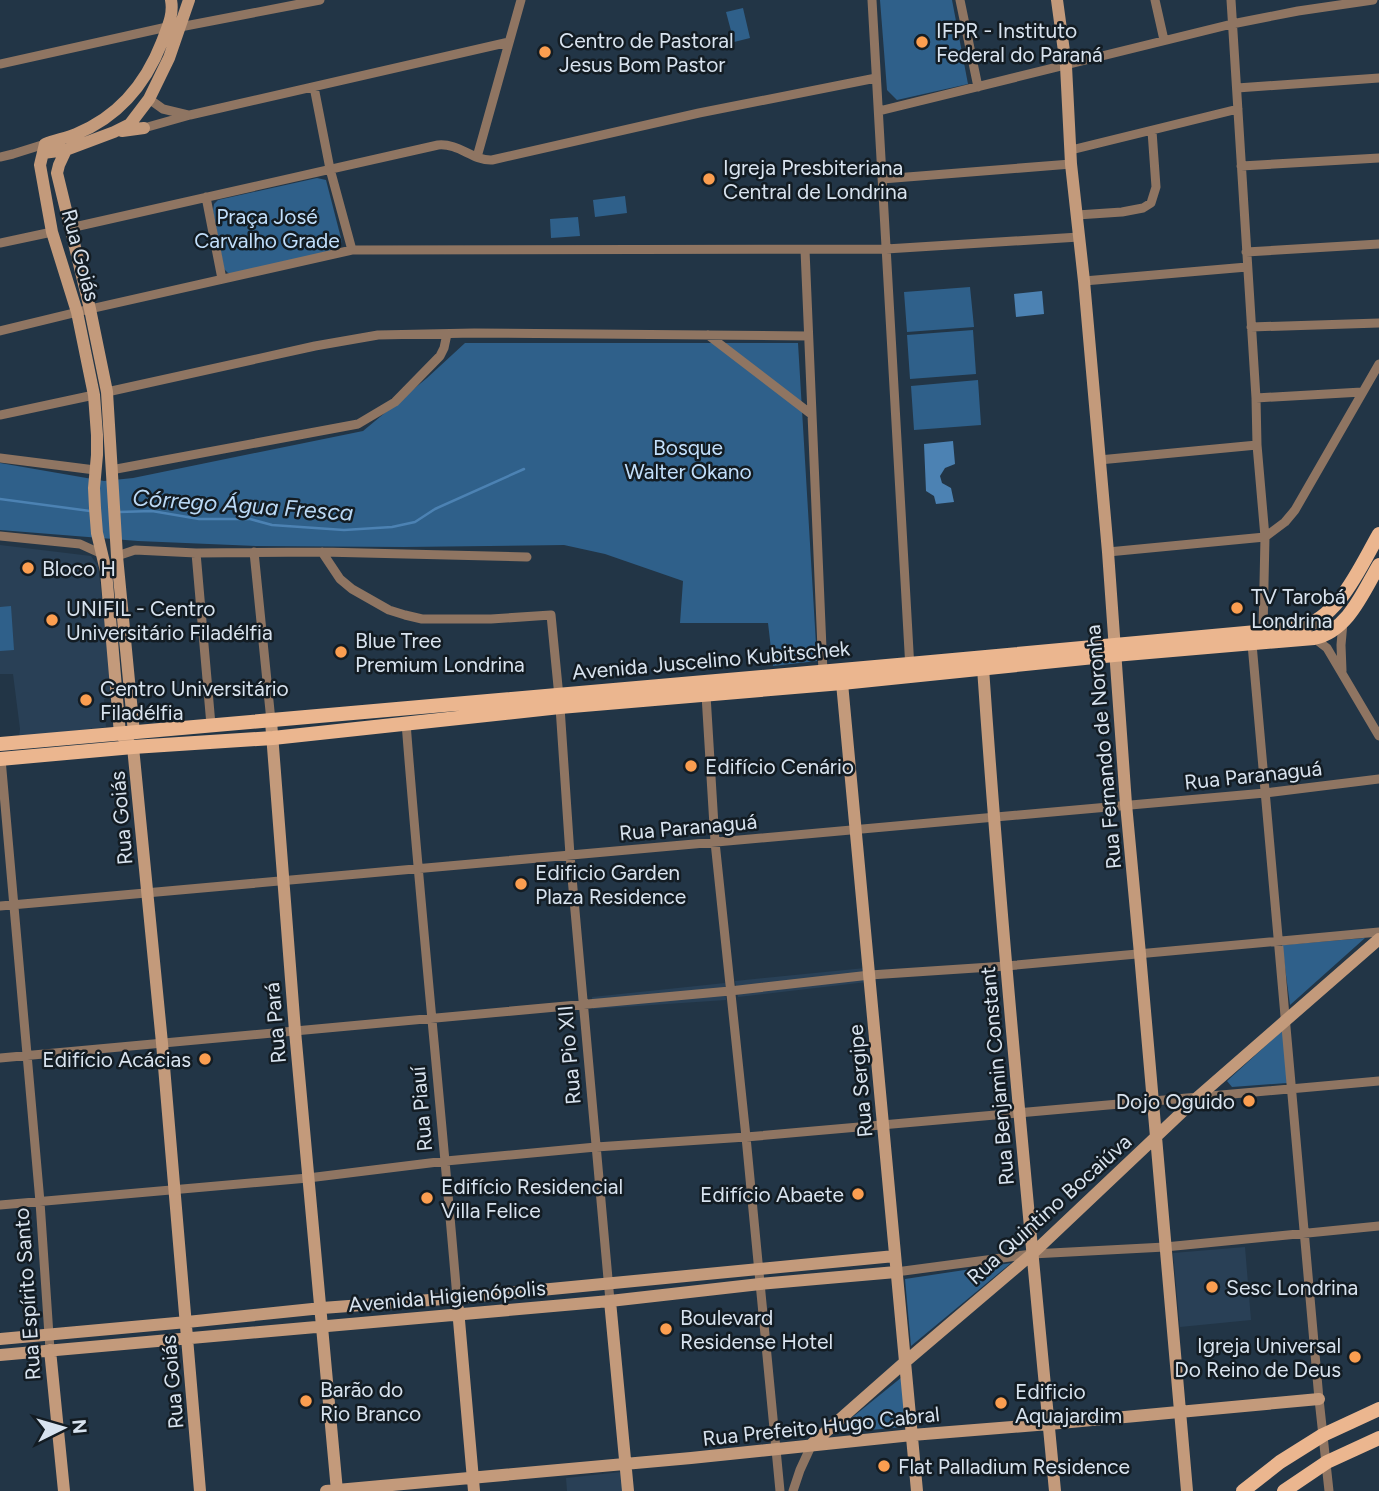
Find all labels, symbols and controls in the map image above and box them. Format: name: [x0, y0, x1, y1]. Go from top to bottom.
place label: IFPR - Instituto Federal do Paraná: [936, 18, 1103, 67]
place label: Centro de Pastoral Jesus Bom Pastor: [559, 28, 734, 77]
marker: IFPR - Instituto Federal do Paraná: [914, 34, 930, 50]
marker: Centro de Pastoral Jesus Bom Pastor: [537, 44, 553, 60]
place label: Igreja Presbiteriana Central de Londrina: [723, 155, 907, 204]
marker: Igreja Presbiteriana Central de Londrina: [701, 171, 717, 187]
park label: Praça José Carvalho Grade: [194, 204, 340, 253]
street label: Rua Goiás: [57, 206, 105, 304]
park label: Bosque Walter Okano: [624, 435, 752, 484]
water label: Córrego Água Fresca: [132, 483, 354, 527]
place label: Bloco H: [42, 556, 116, 581]
marker: Bloco H: [20, 560, 36, 576]
place label: TV Tarobá Londrina: [1251, 584, 1346, 633]
place label: UNIFIL - Centro Universitário Filadélfia: [66, 596, 273, 645]
marker: TV Tarobá Londrina: [1229, 600, 1245, 616]
marker: UNIFIL - Centro Universitário Filadélfia: [44, 612, 60, 628]
street label: Rua Fernando de Noronha: [1080, 624, 1126, 870]
place label: Blue Tree Premium Londrina: [355, 628, 525, 677]
street label: Avenida Juscelino Kubitschek: [571, 635, 852, 685]
marker: Blue Tree Premium Londrina: [333, 644, 349, 660]
place label: Centro Universitário Filadélfia: [100, 676, 289, 725]
marker: Centro Universitário Filadélfia: [78, 692, 94, 708]
place label: Edifício Cenário: [705, 754, 854, 779]
street label: Rua Paranaguá: [1183, 755, 1323, 795]
marker: Edifício Cenário: [683, 758, 699, 774]
street label: Rua Goiás: [104, 770, 138, 866]
street label: Rua Paranaguá: [618, 809, 758, 845]
place label: Edificio Garden Plaza Residence: [535, 860, 686, 909]
marker: Edificio Garden Plaza Residence: [513, 876, 529, 892]
street label: Rua Benjamin Constant: [975, 965, 1019, 1187]
street label: Rua Pará: [259, 981, 291, 1065]
street label: Rua Pio XII: [552, 1004, 586, 1106]
street label: Rua Sergipe: [843, 1023, 877, 1139]
place label: Edifício Acácias: [42, 1047, 191, 1072]
marker: Edifício Acácias: [197, 1051, 213, 1067]
street label: Rua Piauí: [405, 1064, 437, 1152]
place label: Dojo Oguido: [1116, 1089, 1235, 1114]
marker: Dojo Oguido: [1241, 1093, 1257, 1109]
street label: Rua Quintino Bocaiúva: [962, 1129, 1136, 1289]
place label: Edifício Residencial Villa Felice: [441, 1174, 623, 1223]
place label: Edifício Abaete: [700, 1182, 844, 1207]
marker: Edifício Abaete: [850, 1186, 866, 1202]
marker: Edifício Residencial Villa Felice: [419, 1190, 435, 1206]
street label: Rua Espírito Santo: [9, 1207, 45, 1381]
street label: Avenida Higienópolis: [347, 1275, 547, 1317]
place label: Sesc Londrina: [1226, 1275, 1358, 1300]
marker: Sesc Londrina: [1204, 1279, 1220, 1295]
place label: Boulevard Residense Hotel: [680, 1305, 833, 1354]
marker: Boulevard Residense Hotel: [658, 1321, 674, 1337]
place label: Igreja Universal Do Reino de Deus: [1174, 1333, 1341, 1382]
street label: Rua Goiás: [155, 1334, 189, 1430]
marker: Igreja Universal Do Reino de Deus: [1347, 1349, 1363, 1365]
place label: Barão do Rio Branco: [320, 1377, 421, 1426]
place label: Edificio Aquajardim: [1015, 1379, 1122, 1428]
north arrow: [28, 1393, 98, 1463]
marker: Barão do Rio Branco: [298, 1393, 314, 1409]
marker: Edificio Aquajardim: [993, 1395, 1009, 1411]
street label: Rua Prefeito Hugo Cabral: [701, 1401, 941, 1451]
text: N: [67, 1418, 92, 1435]
place label: Flat Palladium Residence: [898, 1454, 1130, 1479]
marker: Flat Palladium Residence: [876, 1458, 892, 1474]

